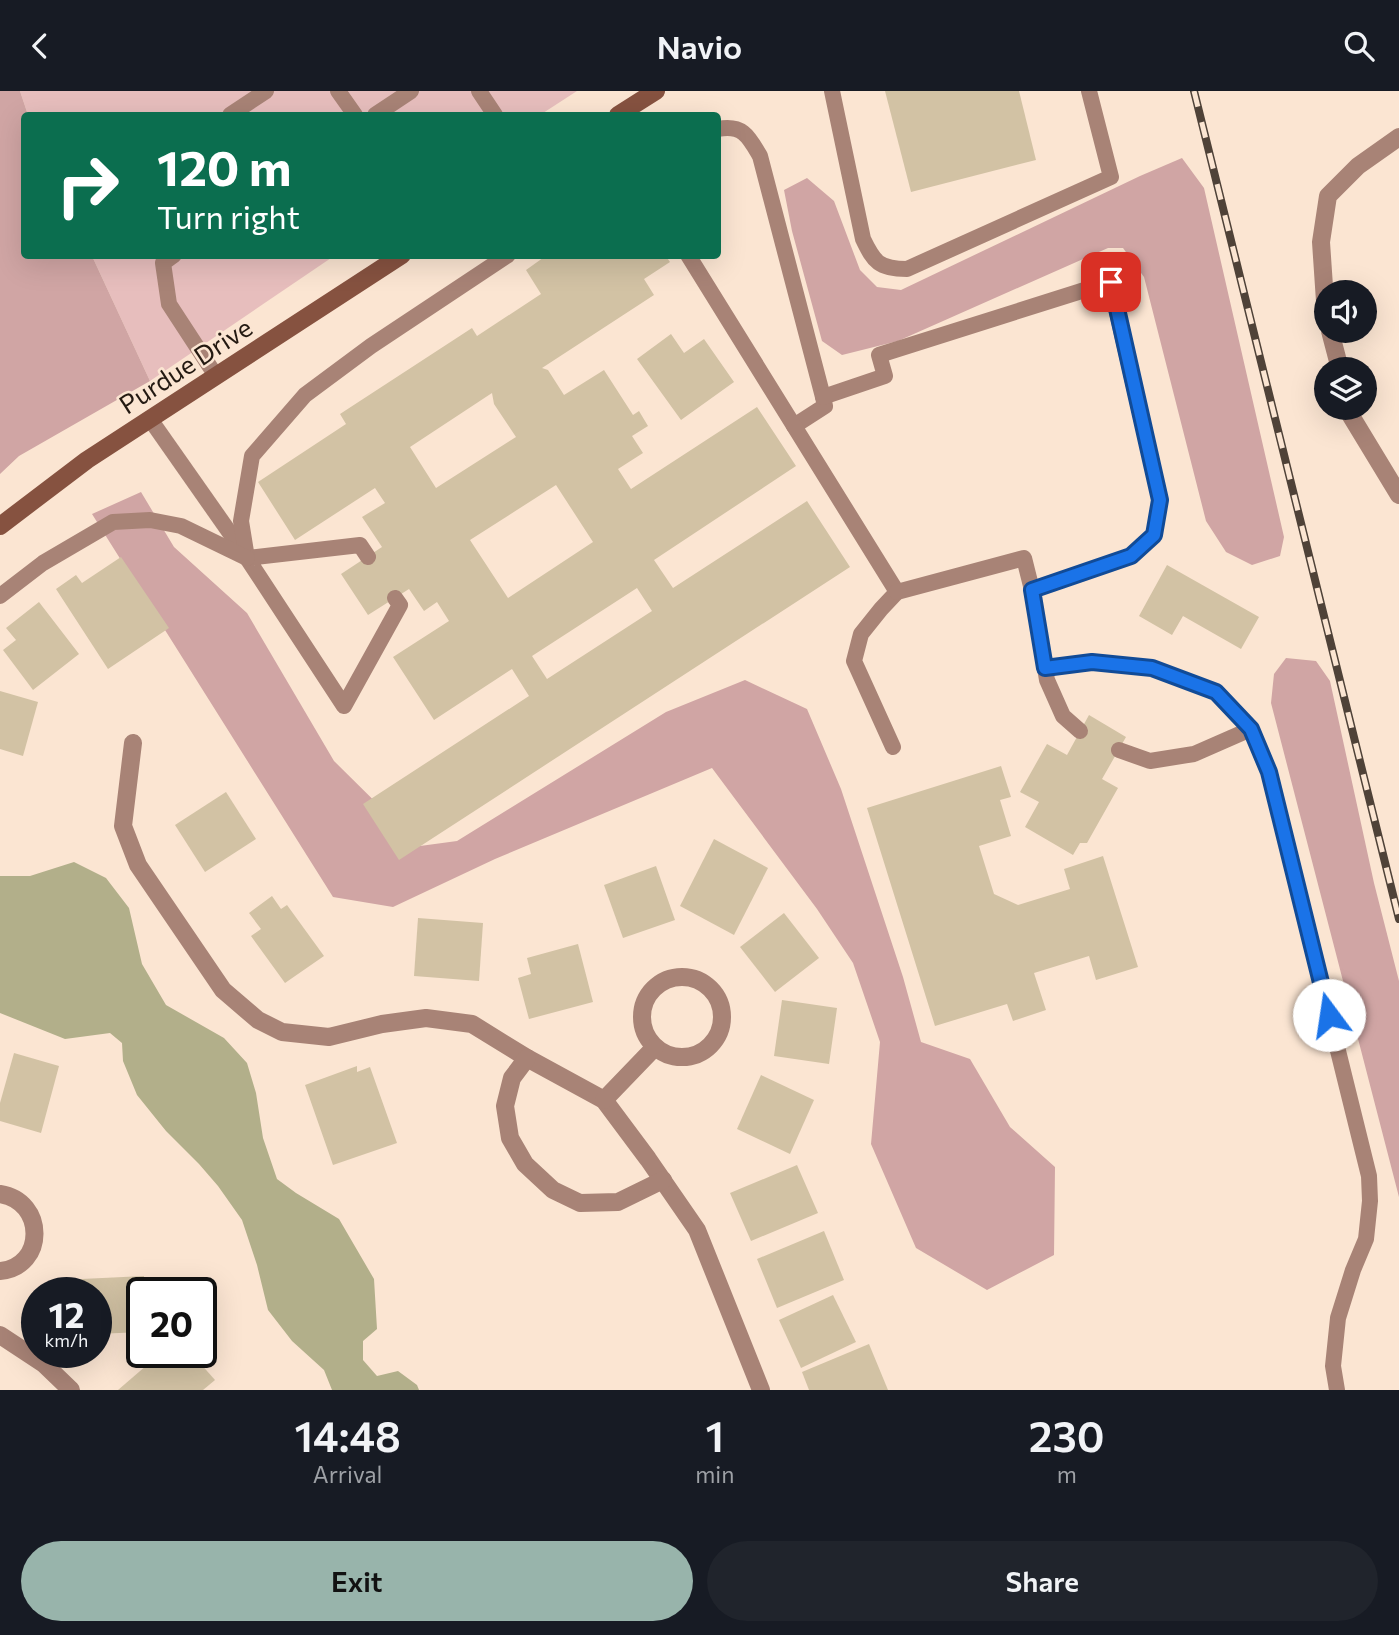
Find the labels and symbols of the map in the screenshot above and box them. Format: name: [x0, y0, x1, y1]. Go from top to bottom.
pin: [1081, 252, 1141, 312]
street label: Purdue Drive: [113, 311, 257, 419]
position arrow: [1292, 978, 1366, 1052]
speed limit sign: 20: [126, 1277, 217, 1368]

